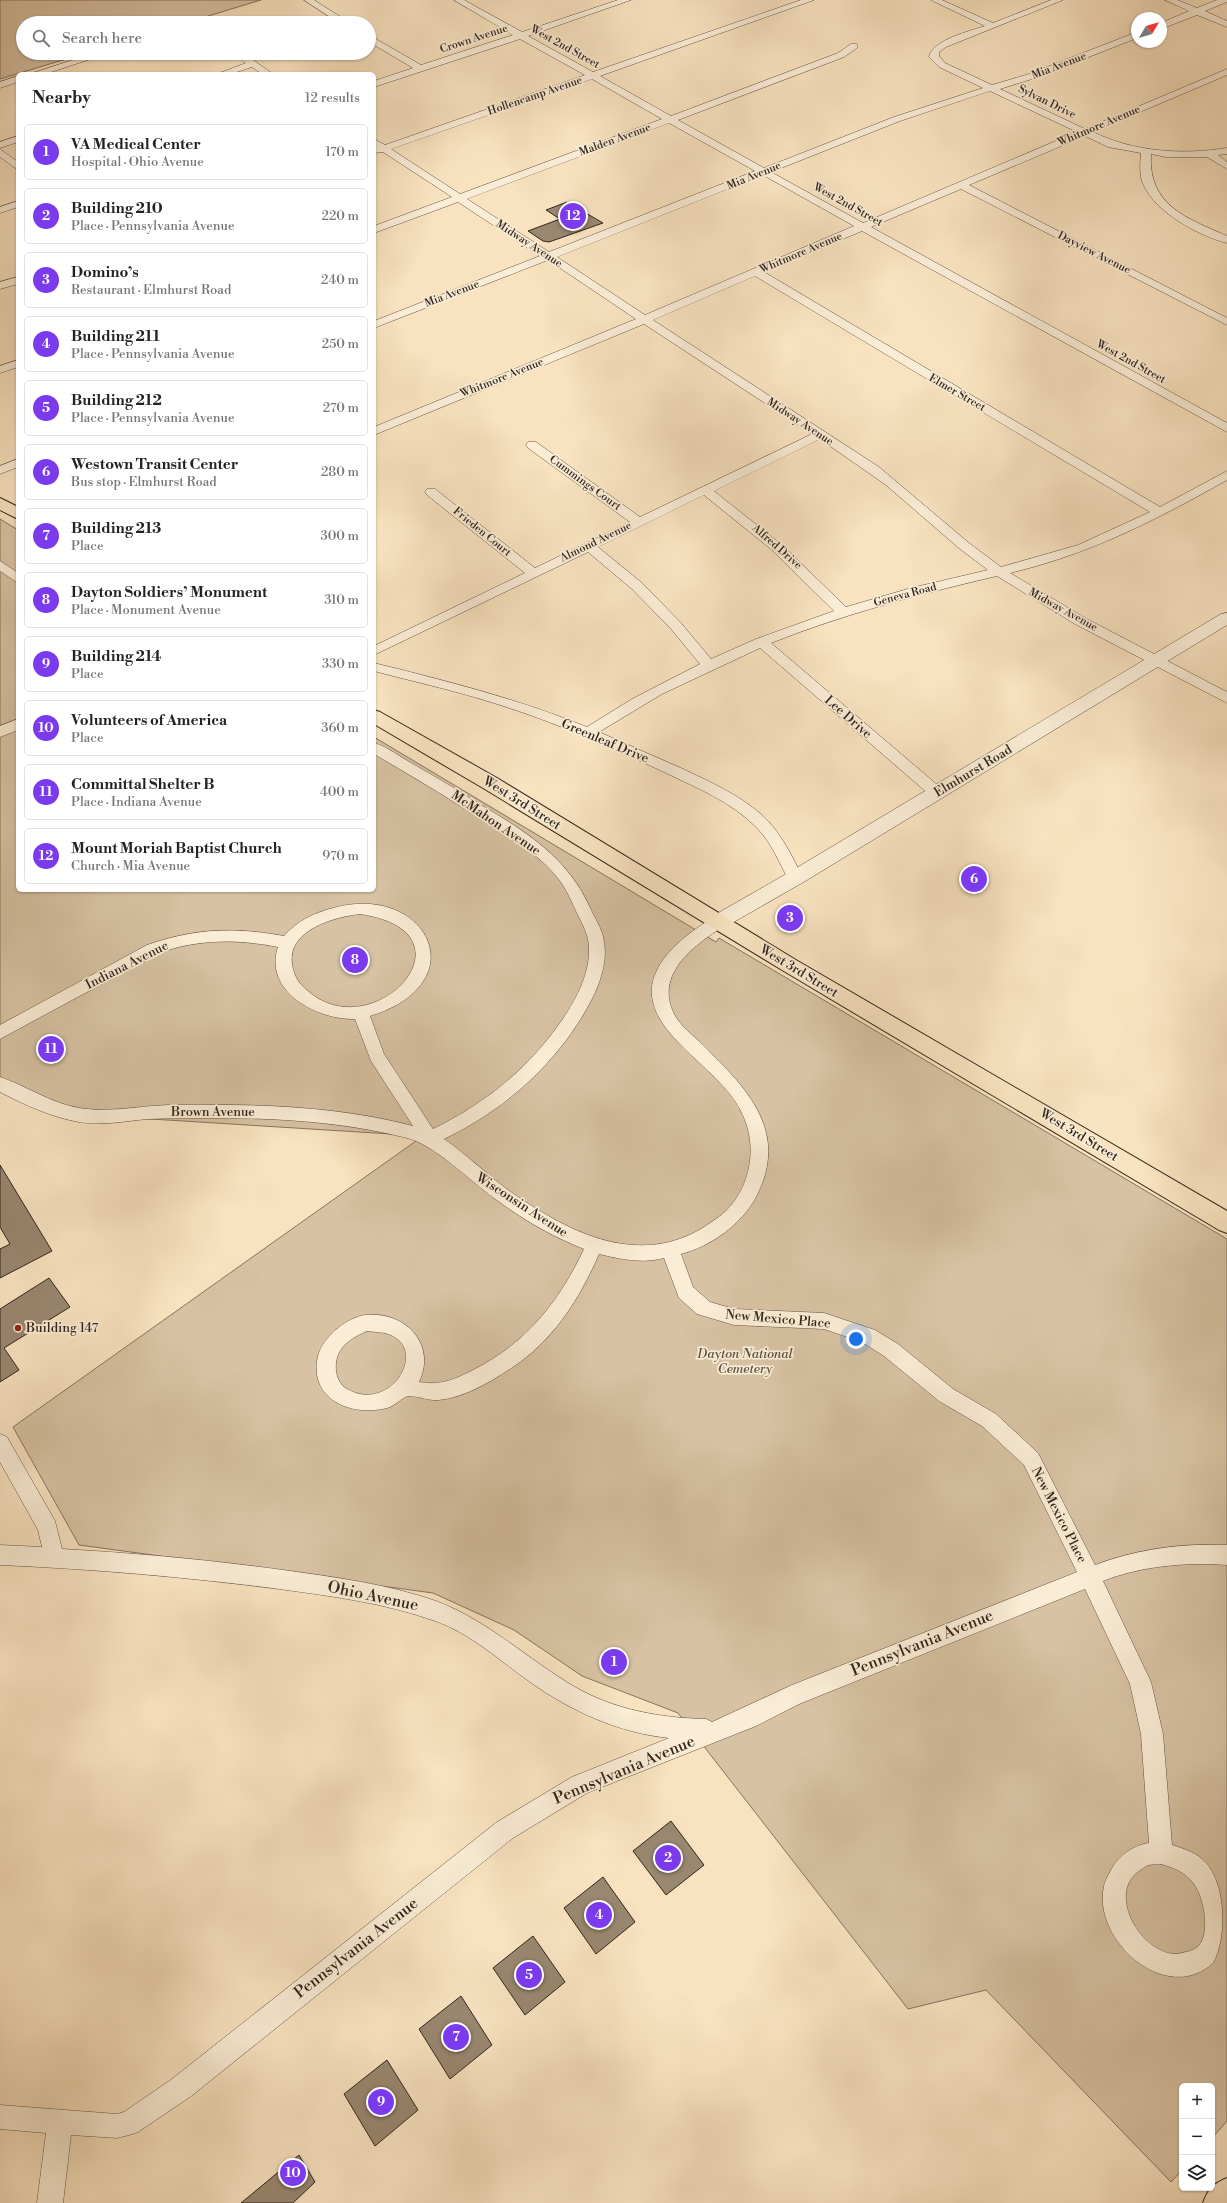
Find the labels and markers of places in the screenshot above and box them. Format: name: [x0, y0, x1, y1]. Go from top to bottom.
pin: 12: [560, 201, 586, 231]
pin: 6: [961, 864, 987, 894]
pin: 3: [777, 903, 803, 933]
pin: 8: [342, 945, 368, 975]
pin: 11: [38, 1034, 64, 1064]
place label: Building 147: [25, 1320, 99, 1336]
marker: Building 147: [13, 1323, 23, 1333]
pin: 1: [601, 1647, 627, 1677]
pin: 2: [655, 1843, 681, 1873]
pin: 4: [586, 1900, 612, 1930]
pin: 5: [516, 1960, 542, 1990]
pin: 7: [443, 2022, 469, 2052]
pin: 9: [368, 2087, 394, 2117]
pin: 10: [280, 2158, 306, 2188]

